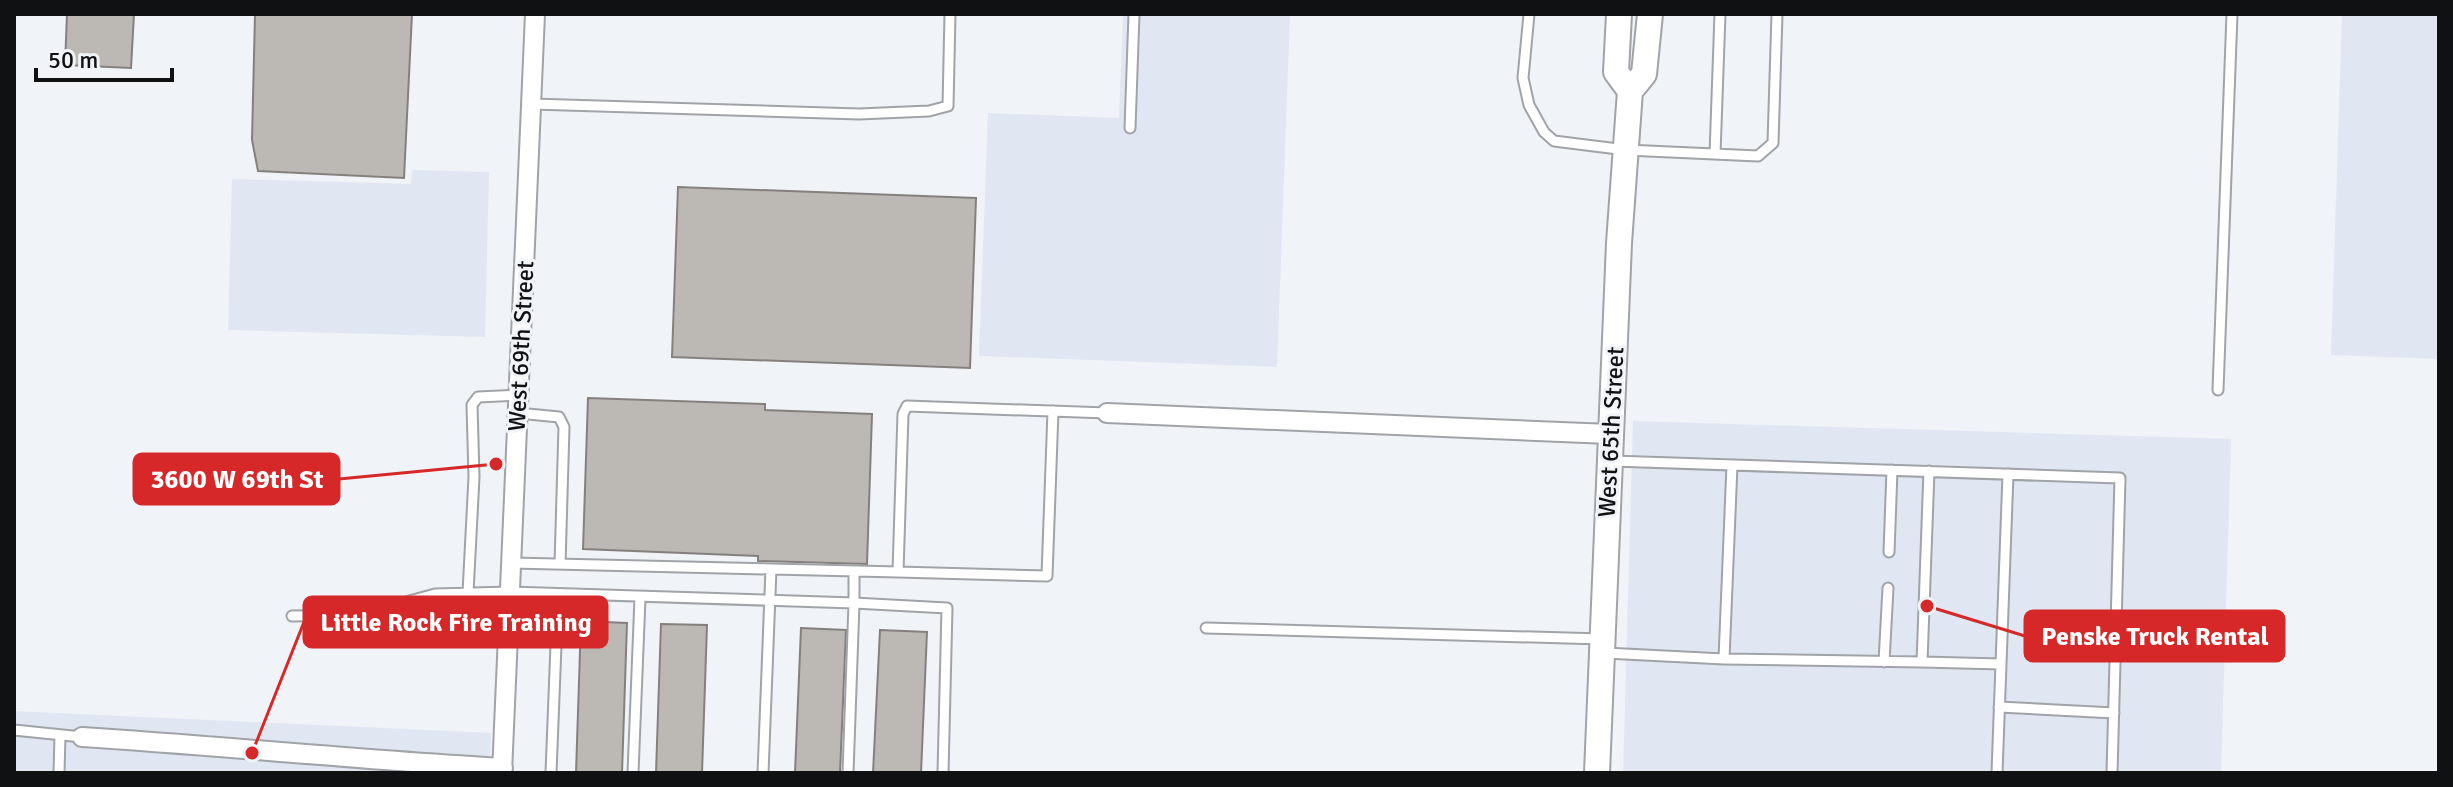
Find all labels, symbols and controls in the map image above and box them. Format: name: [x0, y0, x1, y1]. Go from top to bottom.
scale bar: [36, 32, 172, 82]
text: 50 m: [48, 45, 98, 75]
street label: West 69th Street: [502, 260, 540, 432]
street label: West 65th Street: [1592, 346, 1630, 518]
callout: 3600 W 69th St: [134, 454, 339, 504]
text: 3600 W 69th St: [151, 464, 324, 496]
callout: Little Rock Fire Training: [304, 597, 607, 647]
text: Little Rock Fire Training: [320, 607, 592, 639]
callout: Penske Truck Rental: [2025, 611, 2284, 661]
text: Penske Truck Rental: [2041, 621, 2269, 653]

